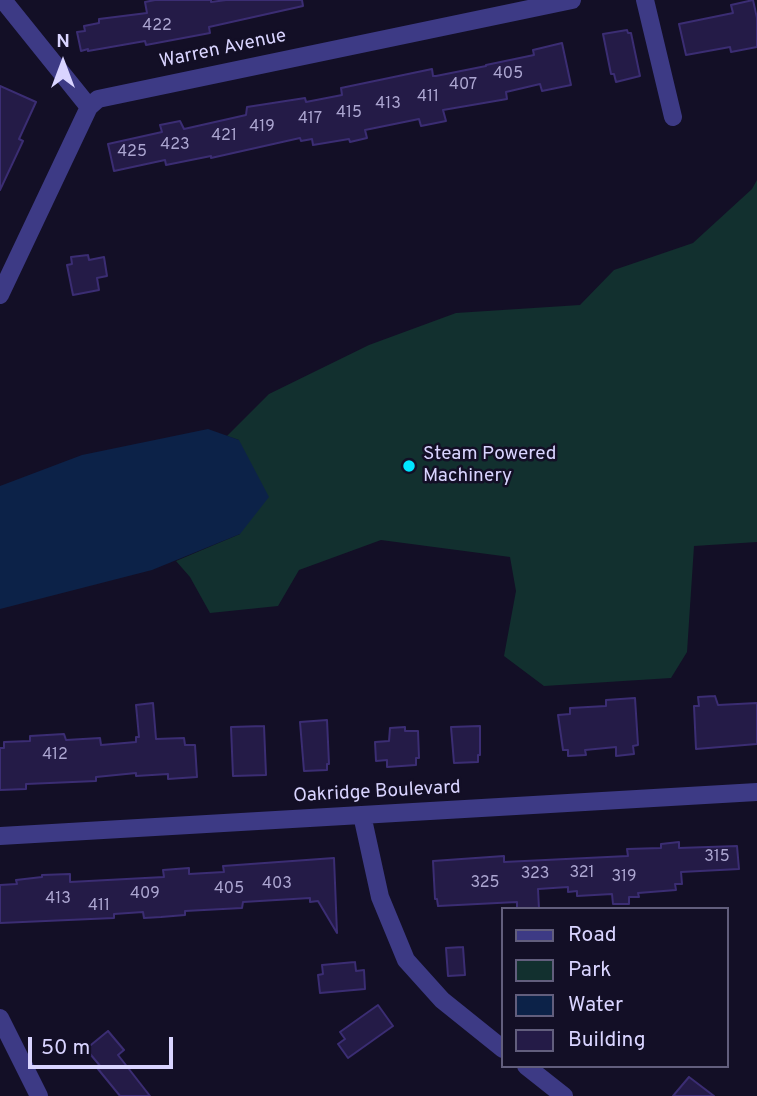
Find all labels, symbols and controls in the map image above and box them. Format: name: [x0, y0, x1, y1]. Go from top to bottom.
house number: 422: [142, 17, 172, 37]
street label: Warren Avenue: [158, 25, 288, 75]
north arrow: [28, 28, 98, 98]
text: N: [56, 30, 70, 54]
house number: 405: [493, 65, 523, 85]
house number: 407: [449, 76, 477, 96]
house number: 411: [417, 88, 439, 108]
house number: 413: [375, 95, 401, 115]
house number: 415: [336, 104, 362, 124]
house number: 417: [298, 110, 322, 130]
house number: 419: [249, 118, 275, 138]
house number: 421: [211, 127, 237, 147]
house number: 423: [160, 136, 190, 156]
house number: 425: [117, 143, 147, 163]
place label: Steam Powered Machinery: [423, 444, 557, 488]
marker: Steam Powered Machinery: [401, 458, 417, 474]
house number: 412: [42, 746, 68, 766]
street label: Oakridge Boulevard: [293, 777, 461, 809]
house number: 315: [704, 848, 730, 868]
house number: 321: [569, 864, 595, 884]
house number: 323: [521, 865, 549, 885]
house number: 319: [611, 868, 637, 888]
house number: 325: [470, 874, 500, 894]
house number: 403: [262, 875, 292, 895]
house number: 405: [214, 880, 244, 900]
house number: 409: [130, 885, 160, 905]
house number: 413: [45, 890, 71, 910]
house number: 411: [88, 897, 110, 917]
legend: [502, 907, 729, 1068]
text: Road: [568, 922, 617, 949]
text: Park: [568, 957, 611, 984]
text: Water: [568, 992, 623, 1019]
scale bar: [32, 1023, 177, 1066]
text: Building: [568, 1027, 646, 1054]
text: 50 m: [41, 1035, 90, 1062]

